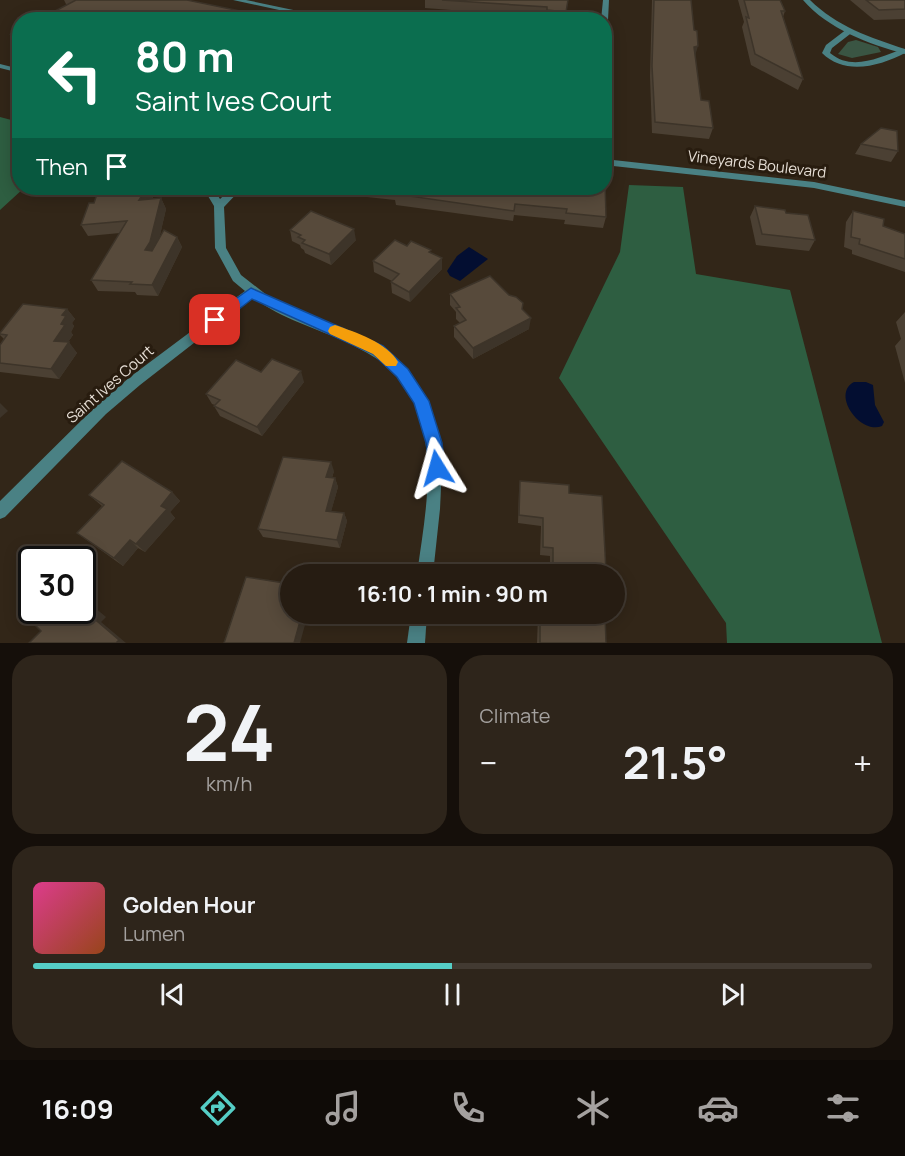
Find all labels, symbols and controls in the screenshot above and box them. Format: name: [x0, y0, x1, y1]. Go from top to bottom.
text: 80 m: [135, 27, 235, 85]
icon: left: [36, 36, 114, 114]
text: Saint Ives Court: [135, 82, 332, 119]
street label: Vineyards Boulevard: [687, 145, 827, 183]
icon: arrive: [100, 150, 133, 183]
text: Then: [36, 152, 88, 182]
pin: [189, 294, 240, 345]
icon: arrive: [198, 303, 231, 336]
street label: Saint Ives Court: [62, 340, 158, 428]
position arrow: [405, 436, 469, 500]
speed limit sign: 30: [18, 546, 96, 624]
text: 16:10 · 1 min · 90 m: [357, 579, 548, 609]
text: 24: [183, 678, 275, 784]
text: Climate: [480, 702, 551, 729]
text: 21.5°: [623, 731, 728, 793]
text: −: [480, 740, 497, 785]
text: +: [853, 740, 872, 785]
text: km/h: [206, 770, 253, 797]
text: Golden Hour: [123, 890, 256, 920]
text: Lumen: [123, 920, 185, 947]
icon: previous: [156, 978, 189, 1011]
icon: pause: [436, 978, 469, 1011]
icon: next: [716, 978, 749, 1011]
icon: directions: [197, 1087, 239, 1129]
icon: music: [322, 1087, 364, 1129]
icon: phone: [447, 1087, 489, 1129]
icon: climate: [572, 1087, 614, 1129]
icon: car: [697, 1087, 739, 1129]
icon: filters: [822, 1087, 864, 1129]
text: 16:09: [41, 1090, 114, 1127]

